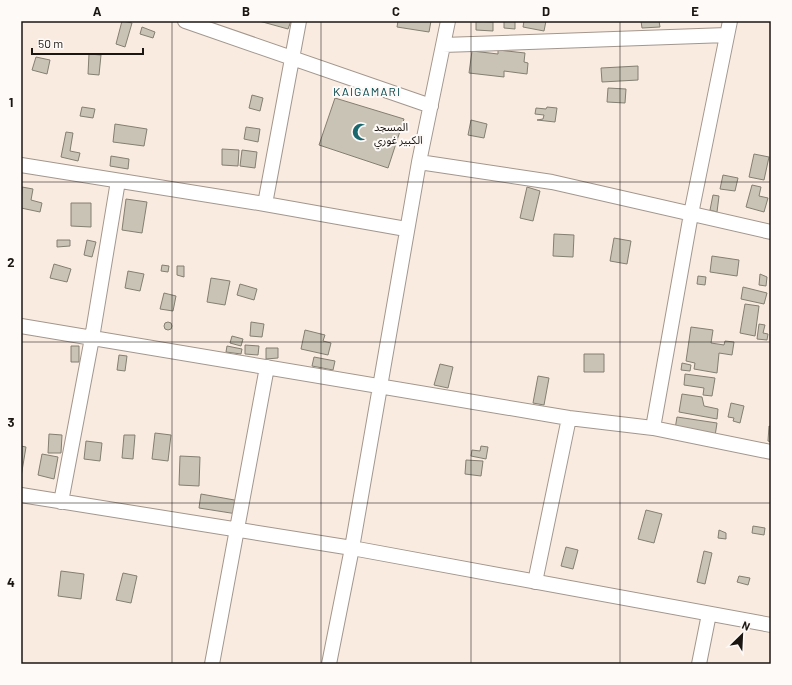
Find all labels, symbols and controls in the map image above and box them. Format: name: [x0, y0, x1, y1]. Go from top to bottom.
text: A: [93, 3, 102, 19]
text: B: [242, 3, 250, 19]
text: C: [392, 3, 400, 19]
text: D: [542, 3, 550, 19]
text: E: [691, 3, 699, 19]
scale bar: [32, 30, 143, 56]
text: 50 m: [38, 36, 63, 50]
district label: KAIGAMARI: [333, 84, 401, 98]
text: 1: [9, 94, 13, 110]
place label: المسجد الكبير غوري: [374, 120, 423, 149]
mosque icon: المسجد الكبير غوري: [351, 122, 371, 142]
text: 2: [7, 254, 15, 270]
text: 3: [7, 414, 15, 430]
text: 4: [7, 574, 15, 590]
north arrow: [722, 615, 762, 655]
text: N: [740, 618, 752, 633]

